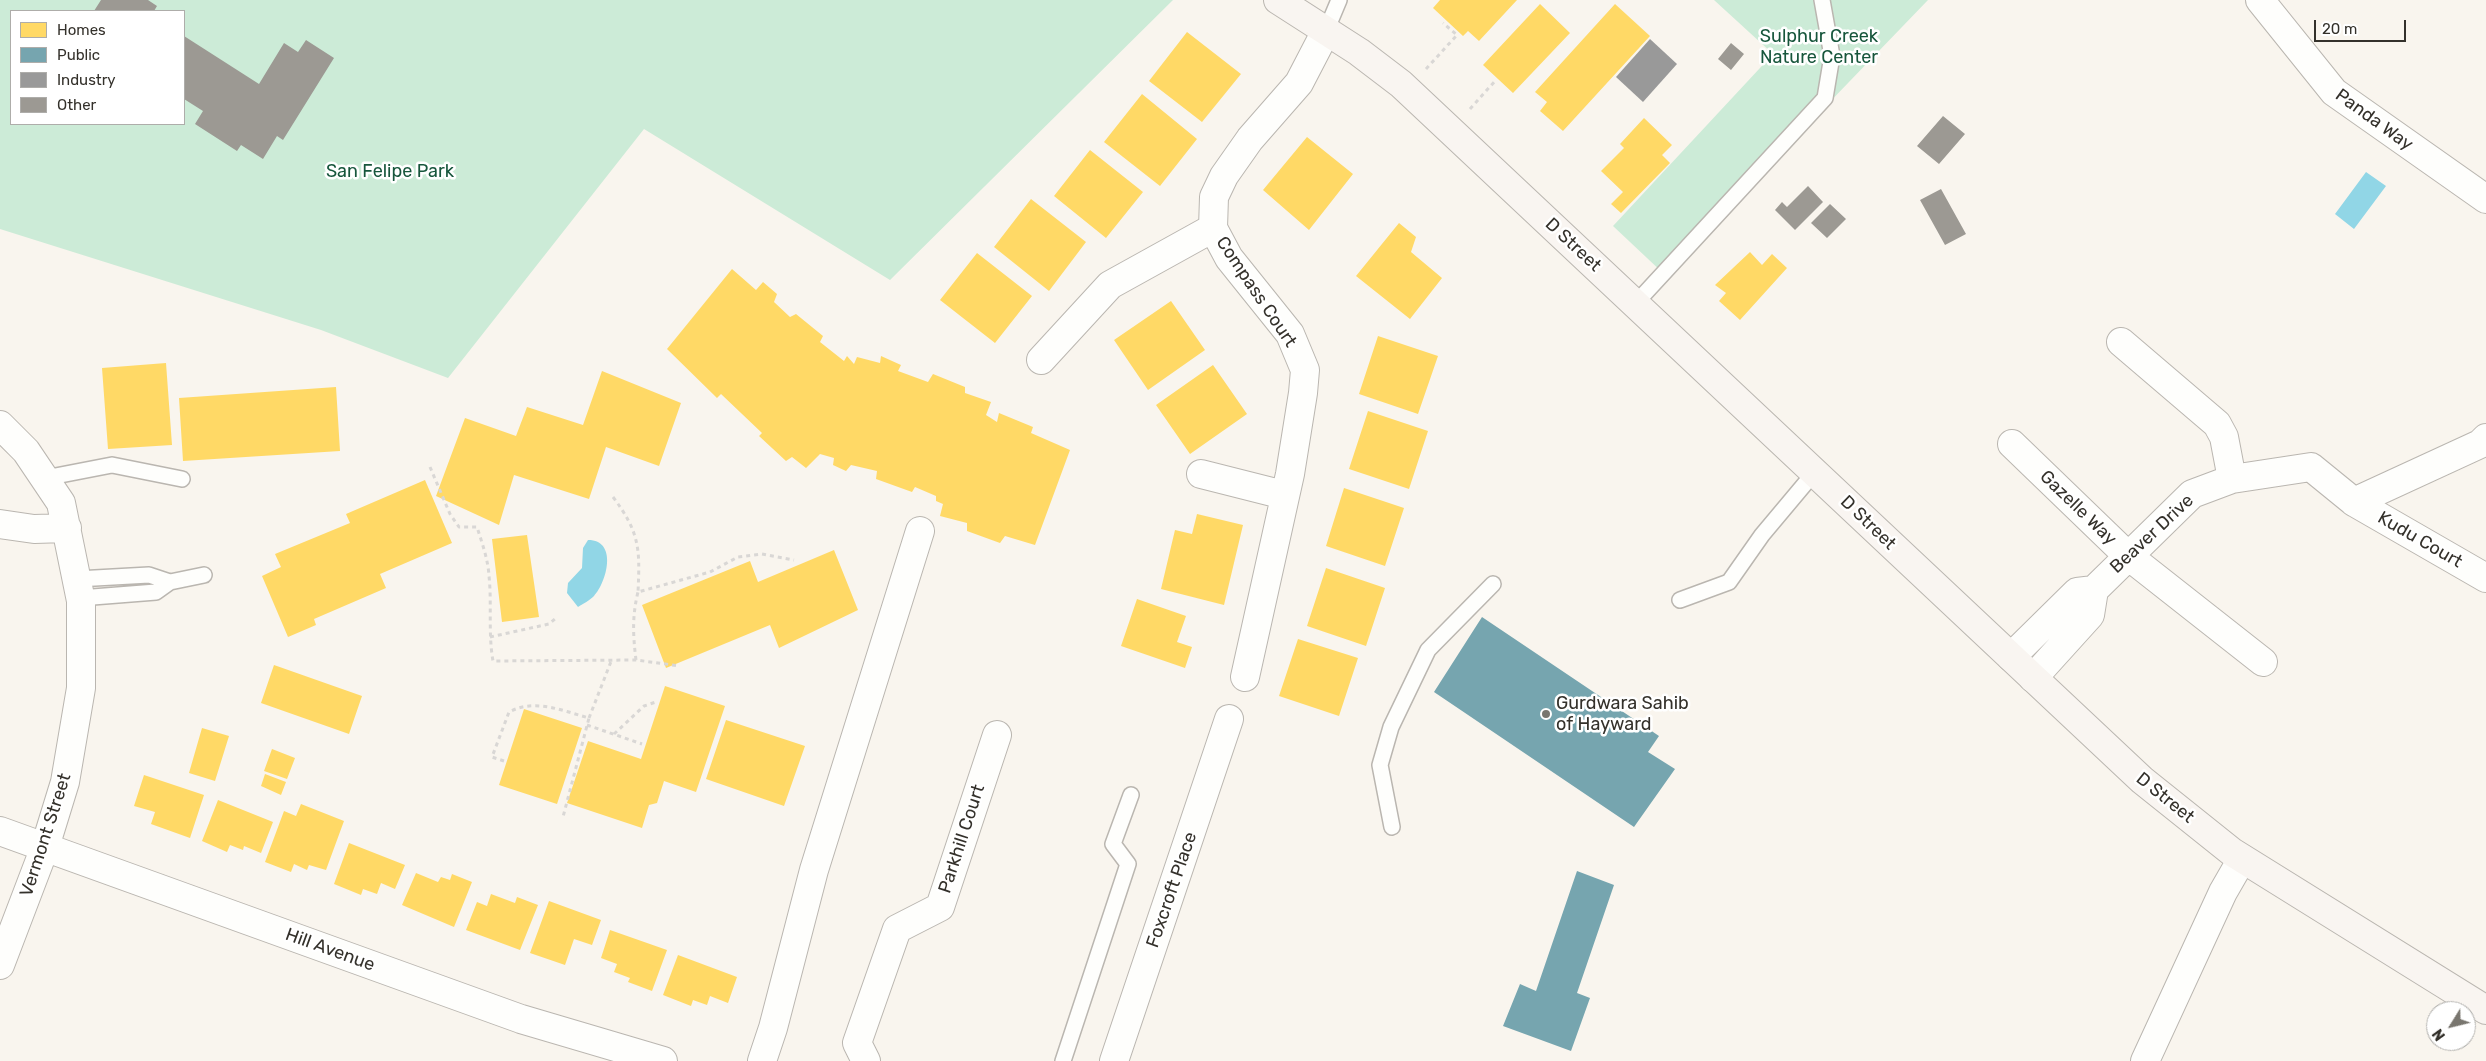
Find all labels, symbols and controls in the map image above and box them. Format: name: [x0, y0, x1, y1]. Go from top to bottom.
legend: [10, 10, 185, 125]
scale bar: [2316, 10, 2408, 42]
text: 20 m: [2322, 20, 2357, 38]
text: Homes: [57, 21, 106, 39]
park label: Sulphur Creek Nature Center: [1760, 26, 1878, 68]
text: Public: [57, 46, 100, 64]
text: Industry: [57, 71, 116, 89]
street label: Panda Way: [2331, 85, 2417, 155]
text: Other: [57, 96, 96, 114]
park label: San Felipe Park: [326, 161, 454, 183]
street label: D Street: [1540, 214, 1606, 276]
street label: Compass Court: [1211, 233, 1301, 351]
street label: Gazelle Way: [2035, 466, 2121, 550]
street label: Beaver Drive: [2106, 490, 2198, 578]
street label: D Street: [1836, 491, 1900, 555]
street label: Kudu Court: [2374, 507, 2466, 573]
place label: Gurdwara Sahib of Hayward: [1556, 693, 1689, 736]
marker: Gurdwara Sahib of Hayward: [1540, 708, 1552, 720]
street label: D Street: [2131, 768, 2199, 828]
street label: Vermont Street: [16, 771, 76, 899]
street label: Parkhill Court: [934, 782, 990, 896]
street label: Foxcroft Place: [1142, 829, 1202, 951]
street label: Hill Avenue: [282, 924, 378, 976]
north arrow: [2426, 1001, 2476, 1051]
text: N: [2429, 1025, 2449, 1044]

